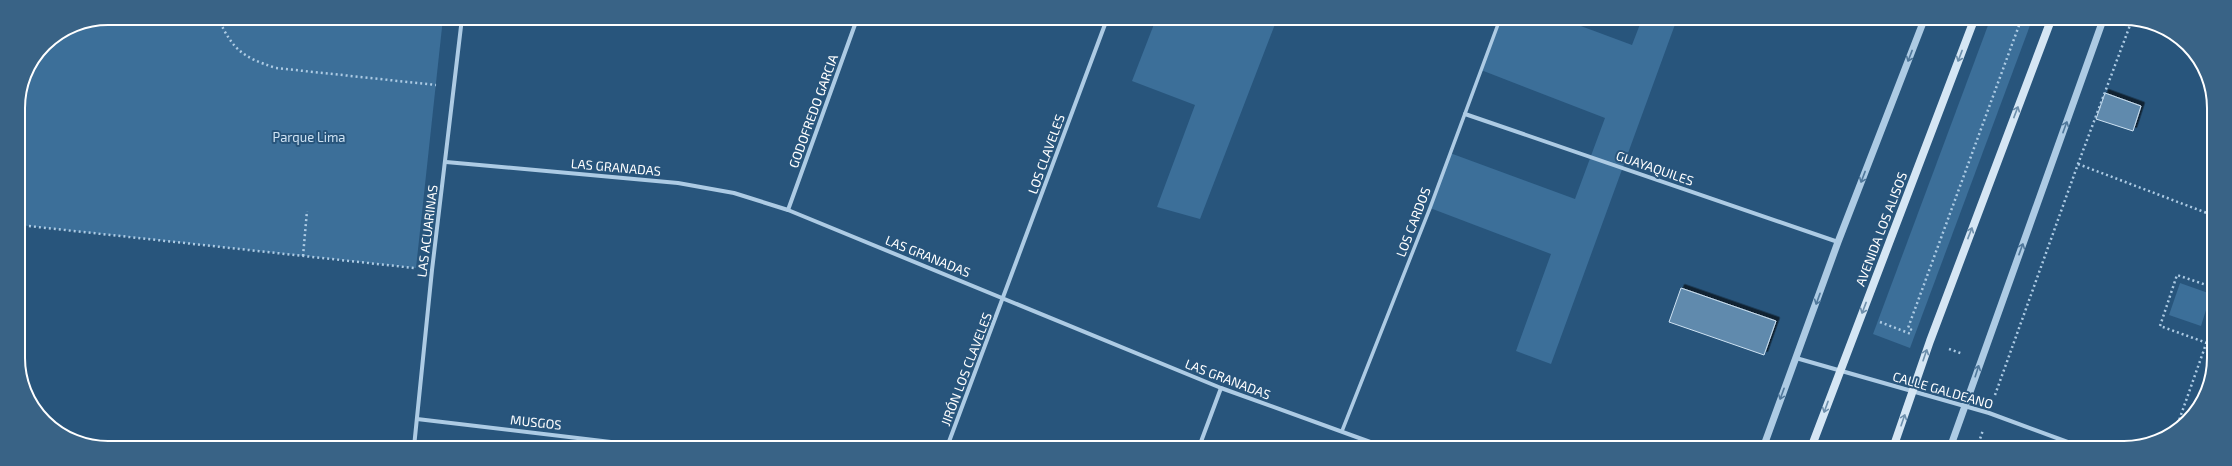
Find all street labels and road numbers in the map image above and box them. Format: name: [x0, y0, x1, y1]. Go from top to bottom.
street label: GODOFREDO GARCIA: [785, 52, 841, 170]
street label: LOS CLAVELES: [1024, 112, 1068, 196]
street label: GUAYAQUILES: [1614, 147, 1696, 189]
street label: LAS GRANADAS: [570, 155, 662, 179]
street label: AVENIDA LOS ALISOS: [1852, 170, 1910, 288]
street label: LAS ACUARINAS: [413, 184, 441, 278]
street label: LOS CARDOS: [1392, 185, 1434, 259]
street label: LAS GRANADAS: [883, 232, 973, 280]
street label: JIRÓN LOS CLAVELES: [936, 310, 995, 428]
street label: LAS GRANADAS: [1183, 355, 1273, 403]
street label: CALLE GALDEANO: [1891, 368, 1995, 412]
street label: MUSGOS: [510, 411, 562, 433]

